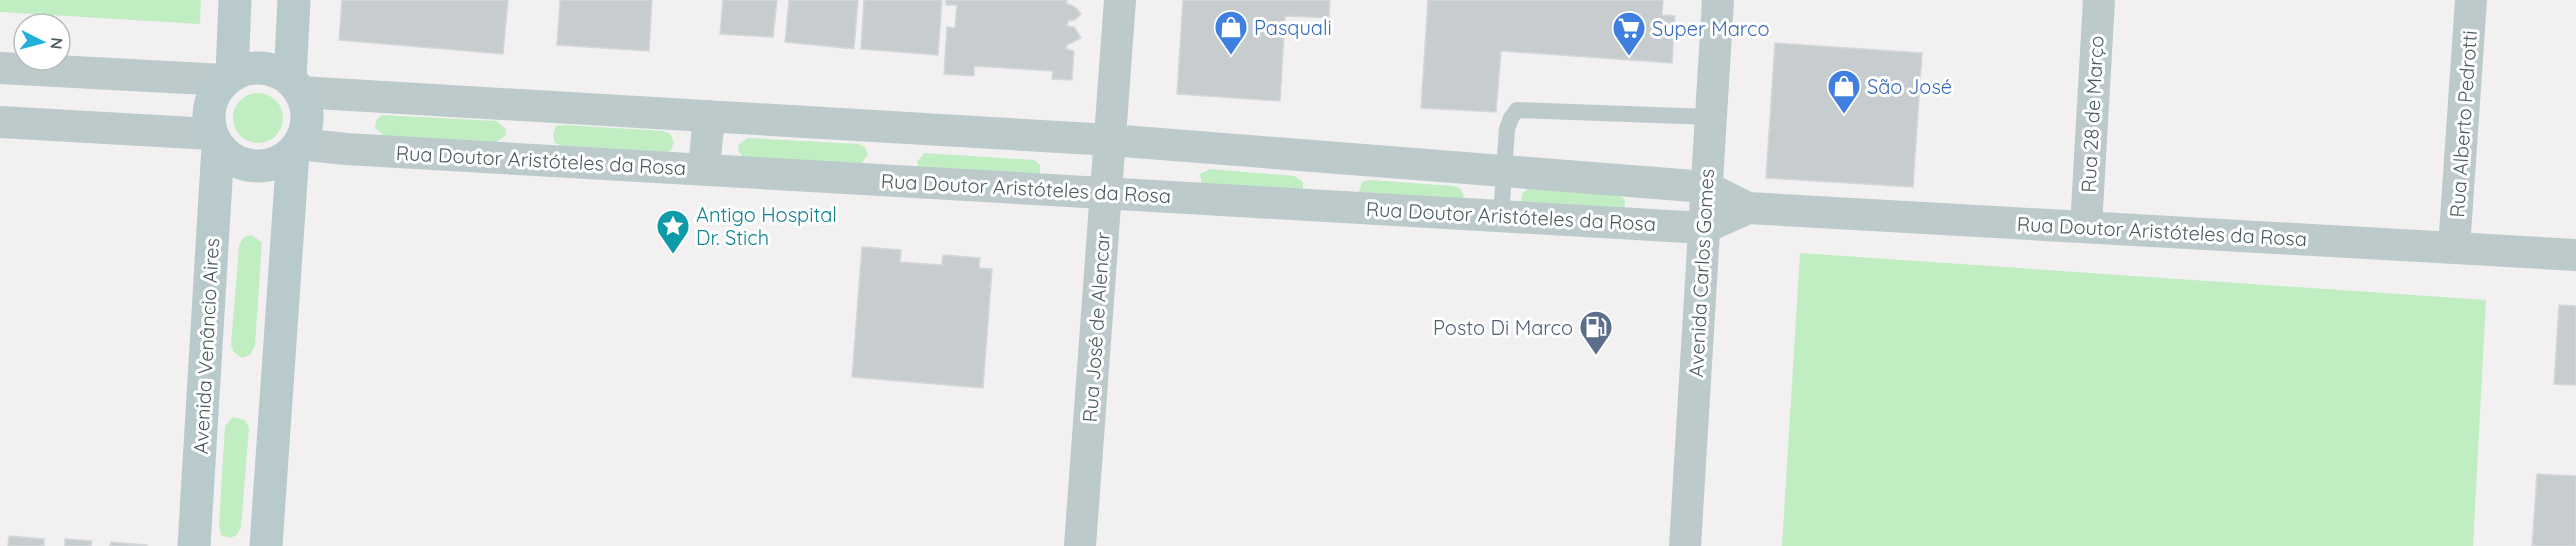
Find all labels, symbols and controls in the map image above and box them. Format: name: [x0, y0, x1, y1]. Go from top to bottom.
shop icon: Pasquali: [1213, 9, 1249, 56]
supermarket icon: Super Marco: [1611, 10, 1647, 57]
north arrow: [12, 12, 72, 72]
place label: Pasquali: [1254, 15, 1332, 40]
place label: Super Marco: [1652, 16, 1770, 41]
street label: Rua Alberto Pedrotti: [2444, 30, 2482, 218]
street label: Rua 28 de Março: [2075, 35, 2109, 193]
text: N: [46, 37, 67, 50]
shop icon: São José: [1826, 68, 1862, 115]
place label: São José: [1867, 74, 1952, 99]
street label: Rua Doutor Aristóteles da Rosa: [395, 140, 687, 180]
street label: Rua Doutor Aristóteles da Rosa: [880, 168, 1172, 208]
street label: Avenida Carlos Gomes: [1683, 168, 1719, 378]
street label: Rua Doutor Aristóteles da Rosa: [1365, 196, 1657, 236]
place label: Antigo Hospital Dr. Stich: [696, 202, 837, 250]
place icon: Antigo Hospital Dr. Stich: [655, 208, 691, 255]
street label: Rua Doutor Aristóteles da Rosa: [2016, 211, 2308, 251]
street label: Rua José de Alencar: [1077, 231, 1115, 423]
street label: Avenida Venâncio Aires: [188, 237, 224, 455]
fuel station icon: Posto Di Marco: [1578, 309, 1614, 356]
place label: Posto Di Marco: [1433, 315, 1573, 340]

